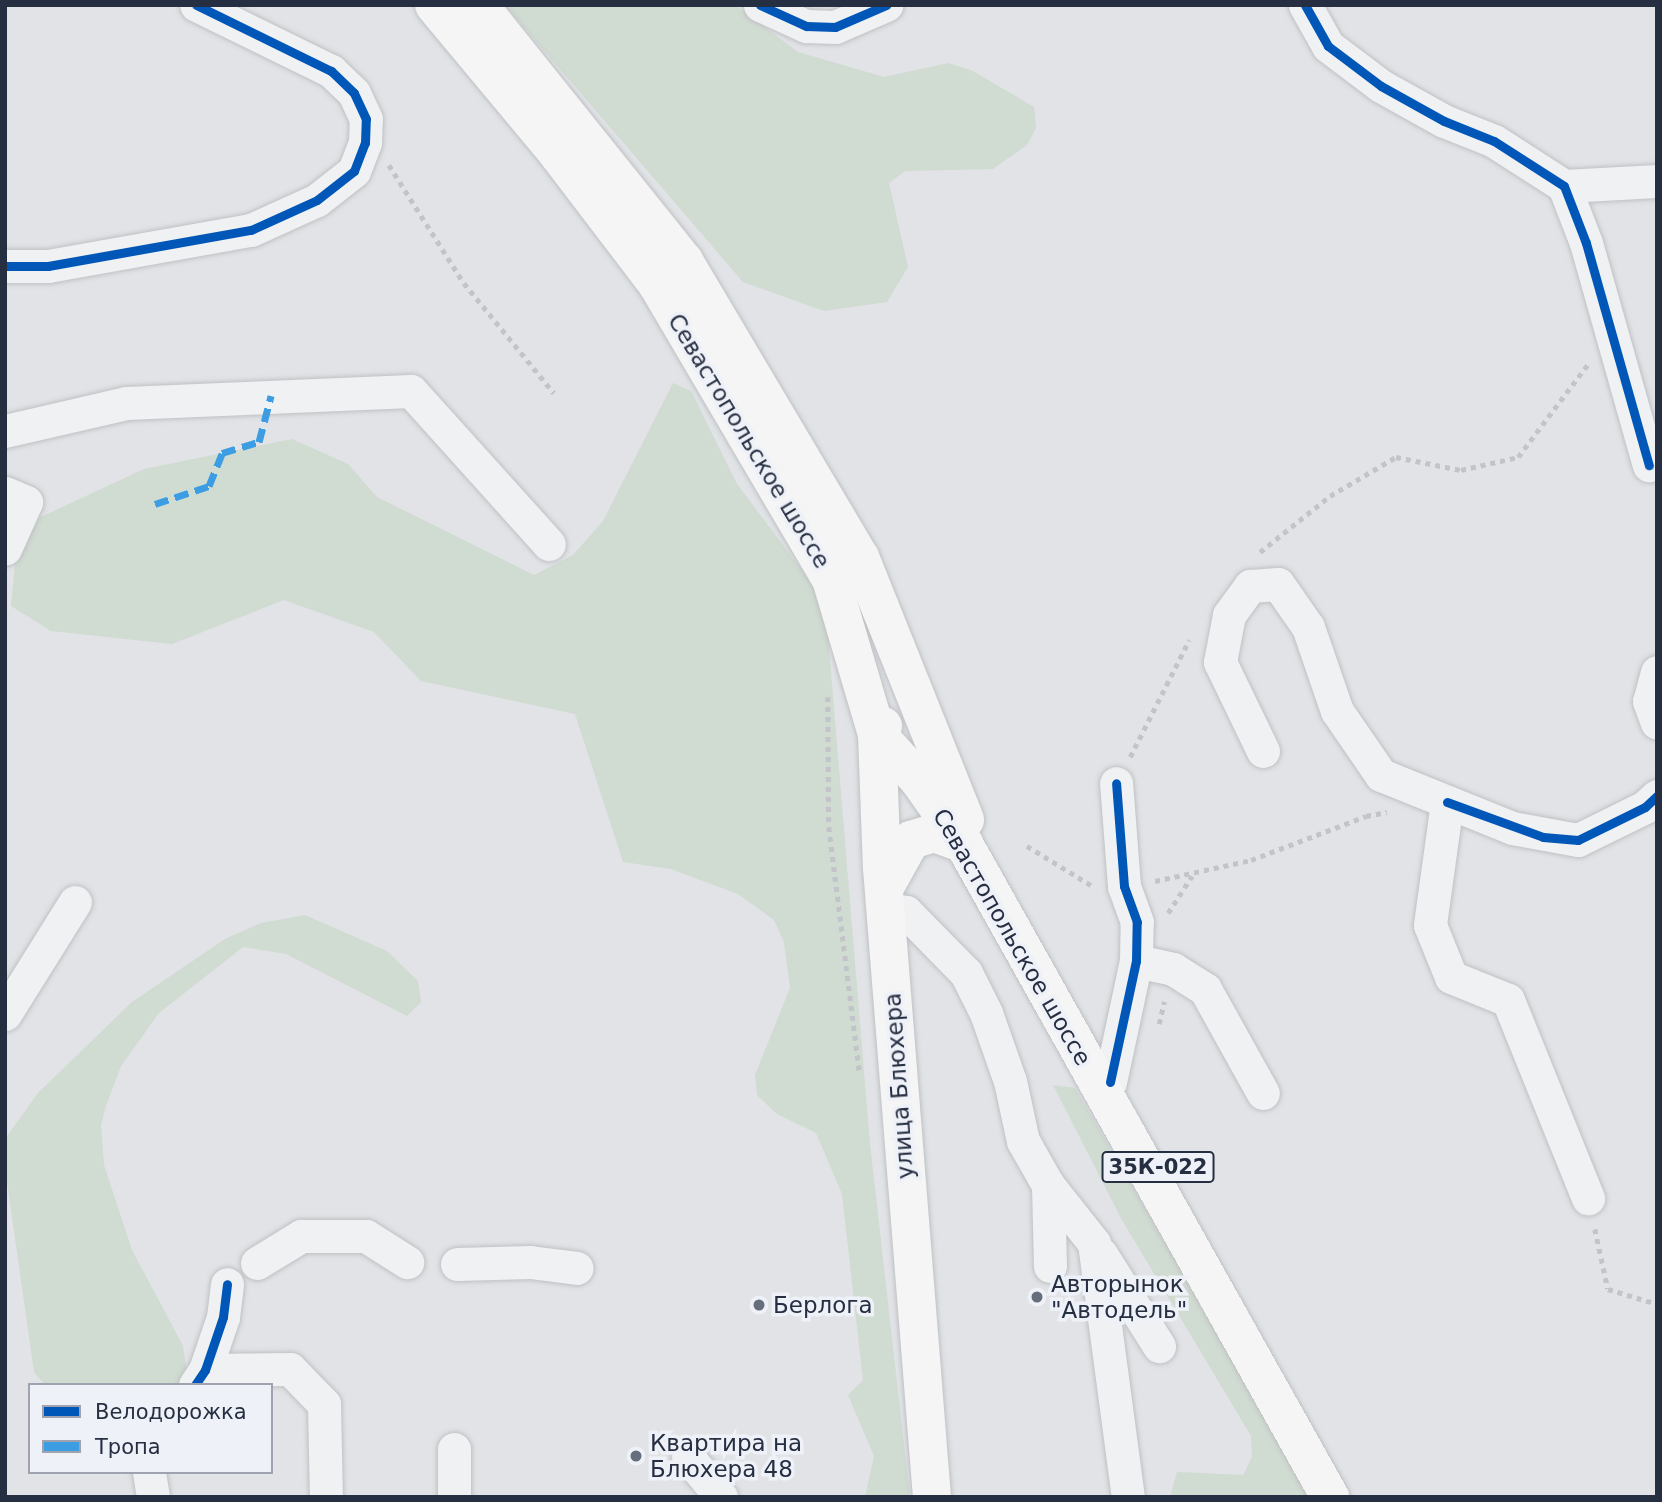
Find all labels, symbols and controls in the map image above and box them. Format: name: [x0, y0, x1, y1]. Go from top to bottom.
street label: Севастопольское шоссе: [662, 309, 836, 573]
street label: Севастопольское шоссе: [927, 804, 1097, 1070]
street label: улица Блюхера: [879, 992, 919, 1180]
road number: 35К-022: [1100, 1150, 1216, 1184]
place label: Авторынок "Автодель": [1051, 1270, 1187, 1324]
marker: Авторынок "Автодель": [1029, 1289, 1045, 1305]
place label: Берлога: [773, 1291, 872, 1319]
marker: Берлога: [751, 1297, 767, 1313]
legend: [28, 1383, 273, 1474]
text: Велодорожка: [95, 1400, 247, 1424]
place label: Квартира на Блюхера 48: [650, 1429, 802, 1483]
text: Тропа: [95, 1435, 161, 1459]
marker: Квартира на Блюхера 48: [628, 1448, 644, 1464]

